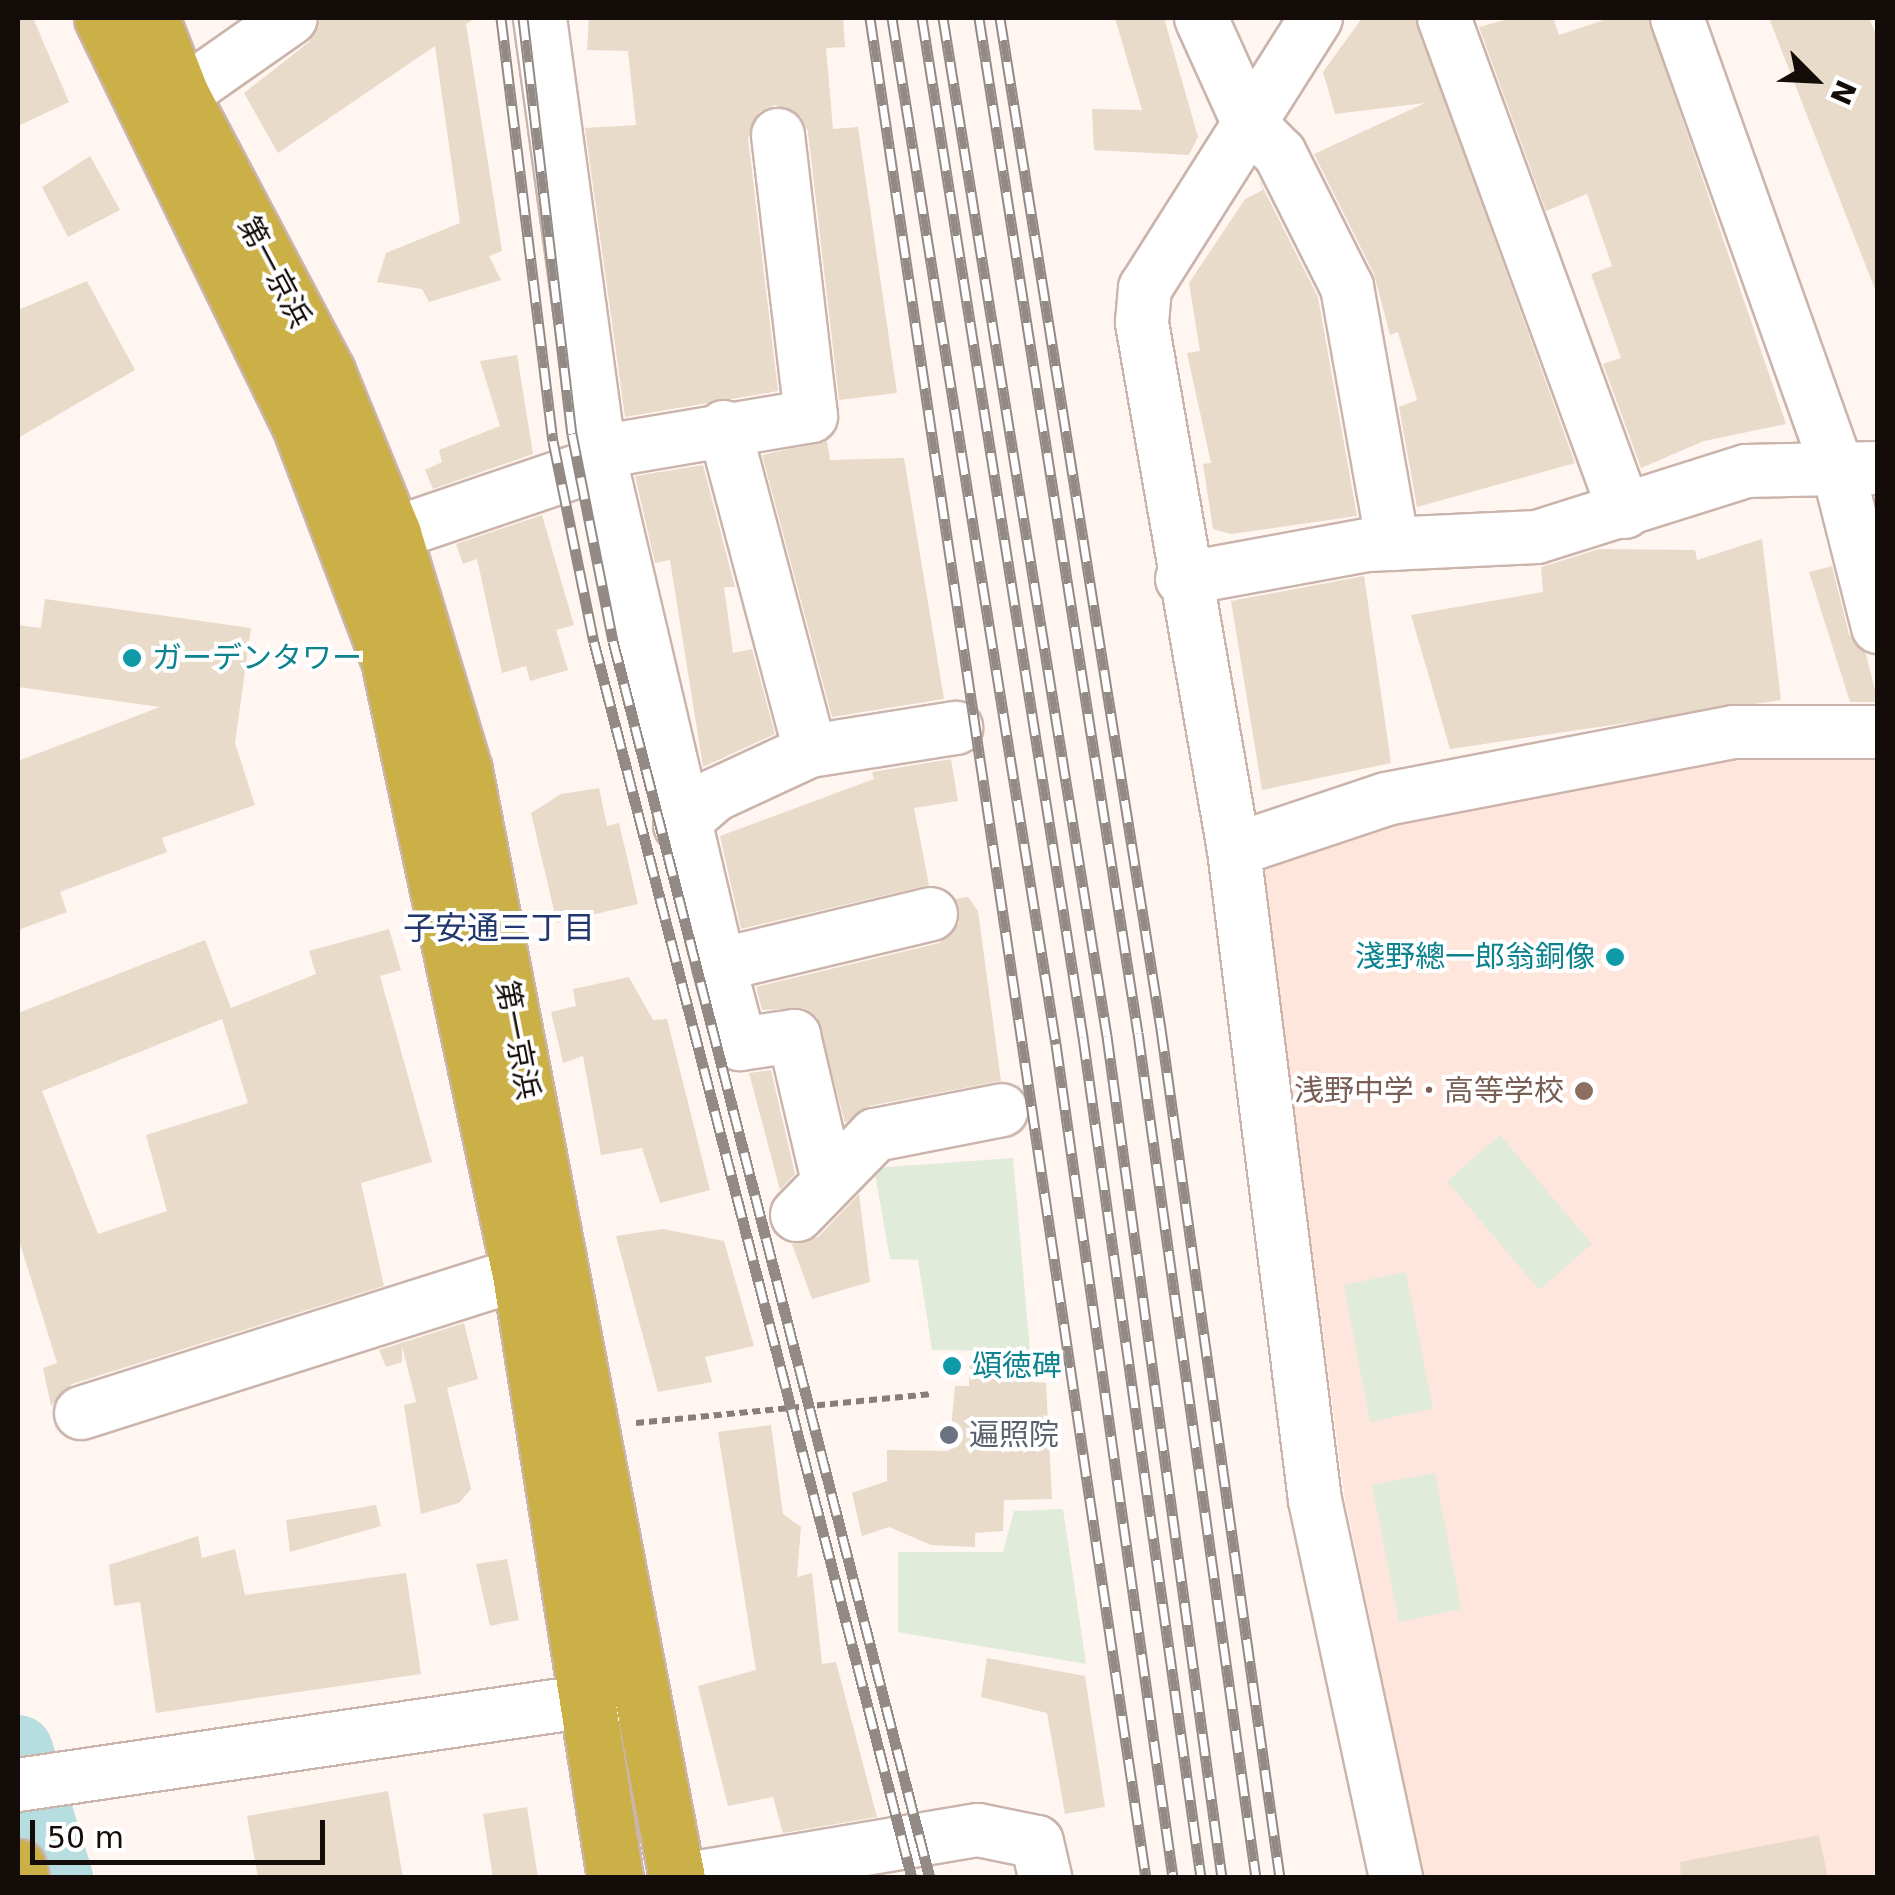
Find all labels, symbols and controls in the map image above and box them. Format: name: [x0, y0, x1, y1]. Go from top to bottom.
north arrow: [1765, 30, 1865, 130]
text: N: [1823, 75, 1863, 110]
street label: 第一京浜: [230, 211, 318, 333]
place label: ガーデンタワー: [152, 640, 362, 676]
marker: ガーデンタワー: [121, 647, 143, 669]
district label: 子安通三丁目: [403, 909, 595, 947]
place label: 淺野總一郎翁銅像: [1355, 939, 1595, 975]
marker: 淺野總一郎翁銅像: [1604, 946, 1626, 968]
street label: 第一京浜: [488, 978, 546, 1102]
place label: 浅野中学・高等学校: [1294, 1073, 1564, 1109]
marker: 浅野中学・高等学校: [1573, 1080, 1595, 1102]
place label: 頌徳碑: [972, 1348, 1062, 1384]
marker: 頌徳碑: [941, 1355, 963, 1377]
place label: 遍照院: [969, 1417, 1059, 1453]
marker: 遍照院: [938, 1424, 960, 1446]
scale bar: [35, 1800, 330, 1862]
text: 50 m: [47, 1820, 124, 1855]

